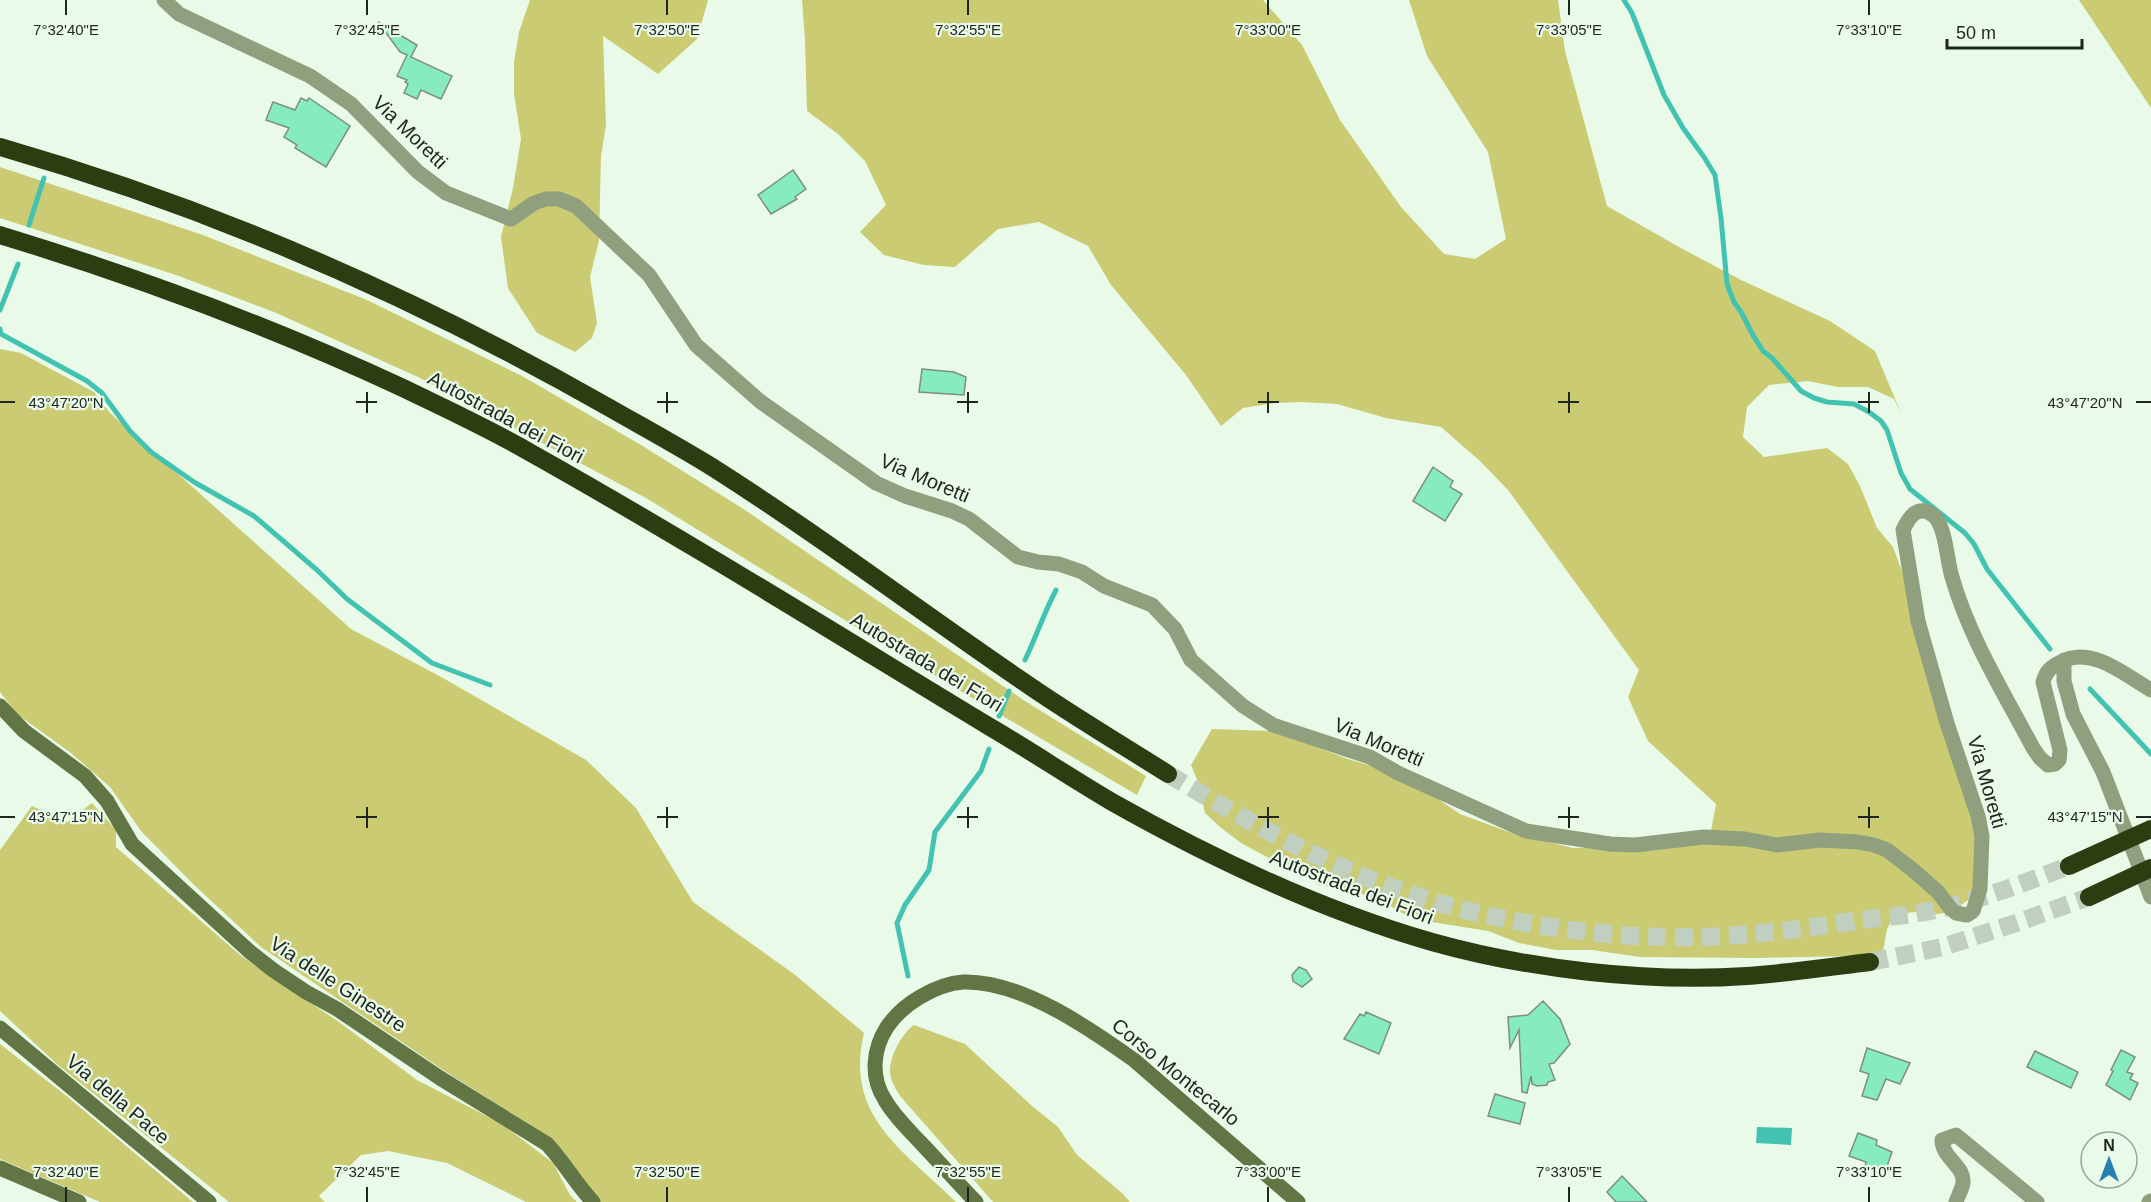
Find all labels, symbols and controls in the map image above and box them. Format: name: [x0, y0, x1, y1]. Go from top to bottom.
scale bar: [1947, 12, 2082, 50]
text: 7°32'40"E: [33, 21, 99, 38]
text: 7°32'45"E: [334, 21, 400, 38]
text: 7°32'50"E: [634, 21, 700, 38]
text: 7°32'55"E: [935, 21, 1001, 38]
text: 7°33'00"E: [1235, 21, 1301, 38]
text: 7°33'05"E: [1536, 21, 1602, 38]
text: 7°33'10"E: [1836, 21, 1902, 38]
text: 50 m: [1956, 23, 1996, 43]
street label: Via Moretti: [368, 91, 452, 173]
street label: Autostrada dei Fiori: [424, 367, 588, 467]
text: 43°47'20"N: [28, 394, 104, 411]
text: 43°47'20"N: [2047, 394, 2123, 411]
street label: Via Moretti: [877, 449, 973, 507]
street label: Autostrada dei Fiori: [847, 608, 1007, 716]
street label: Via Moretti: [1331, 713, 1427, 771]
street label: Via Moretti: [1963, 733, 2011, 831]
text: 43°47'15"N: [28, 808, 104, 825]
text: 43°47'15"N: [2047, 808, 2123, 825]
street label: Autostrada dei Fiori: [1267, 846, 1437, 928]
street label: Via delle Ginestre: [266, 932, 410, 1036]
street label: Corso Montecarlo: [1108, 1014, 1244, 1130]
street label: Via della Pace: [62, 1050, 174, 1148]
north arrow: [2079, 1130, 2139, 1190]
text: N: [2103, 1137, 2115, 1154]
text: 7°32'40"E: [33, 1163, 99, 1180]
text: 7°32'45"E: [334, 1163, 400, 1180]
text: 7°32'50"E: [634, 1163, 700, 1180]
text: 7°32'55"E: [935, 1163, 1001, 1180]
text: 7°33'00"E: [1235, 1163, 1301, 1180]
text: 7°33'05"E: [1536, 1163, 1602, 1180]
text: 7°33'10"E: [1836, 1163, 1902, 1180]

